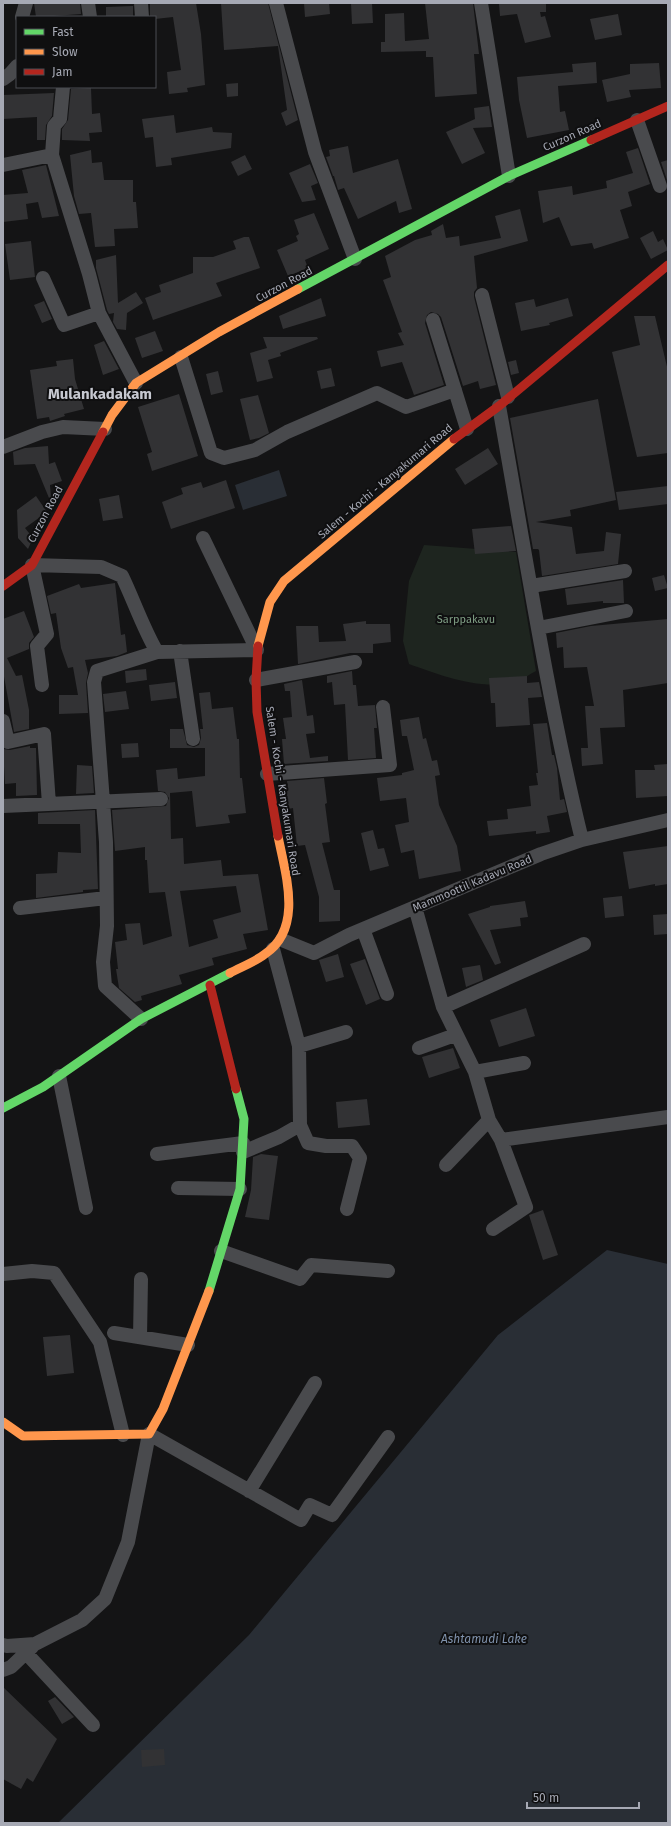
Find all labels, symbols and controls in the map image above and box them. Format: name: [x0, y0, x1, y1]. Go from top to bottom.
legend: [16, 16, 156, 88]
text: Fast: [52, 25, 74, 39]
text: Slow: [52, 45, 78, 59]
text: Jam: [52, 65, 72, 79]
street label: Curzon Road: [541, 117, 603, 154]
street label: Curzon Road: [254, 264, 315, 305]
district label: Mulankadakam: [48, 385, 152, 403]
street label: Salem - Kochi - Kanyakumari Road: [315, 421, 455, 541]
street label: Curzon Road: [25, 484, 66, 545]
park label: Sarppakavu: [437, 613, 495, 626]
street label: Salem - Kochi - Kanyakumari Road: [263, 705, 302, 877]
street label: Mammoottil Kadavu Road: [411, 852, 534, 915]
water label: Ashtamudi Lake: [440, 1632, 527, 1646]
scale bar: [527, 1784, 639, 1810]
text: 50 m: [533, 1791, 559, 1805]

